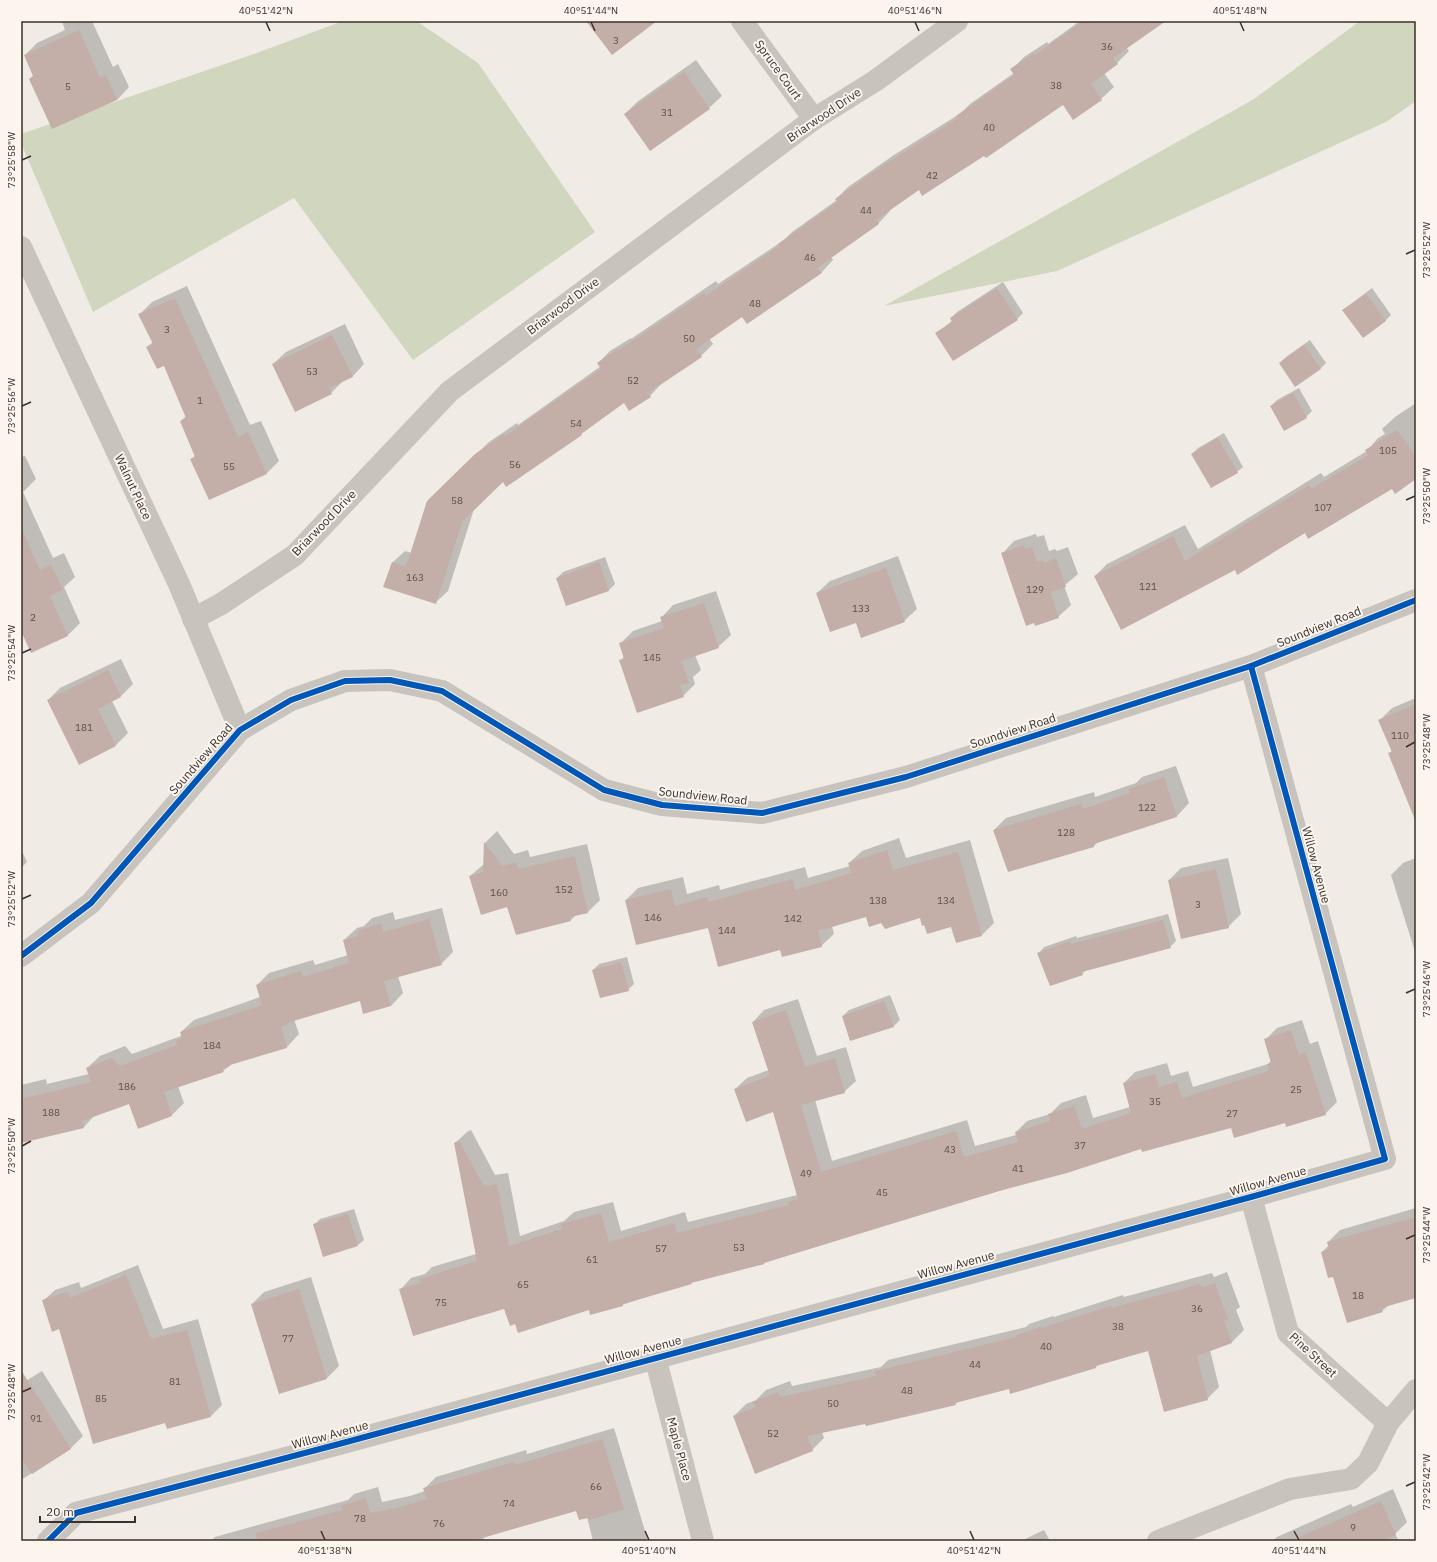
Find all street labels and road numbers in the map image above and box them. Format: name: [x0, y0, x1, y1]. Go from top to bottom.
street label: Spruce Court: [752, 37, 805, 103]
street label: Briarwood Drive: [784, 84, 864, 145]
street label: Briarwood Drive: [524, 273, 602, 338]
street label: Walnut Place: [112, 452, 155, 522]
street label: Briarwood Drive: [288, 486, 359, 559]
street label: Soundview Road: [1275, 603, 1363, 650]
street label: Soundview Road: [968, 710, 1058, 751]
street label: Soundview Road: [166, 720, 236, 797]
street label: Soundview Road: [658, 783, 748, 808]
street label: Willow Avenue: [1299, 825, 1334, 905]
street label: Willow Avenue: [1228, 1162, 1308, 1199]
street label: Willow Avenue: [916, 1247, 996, 1282]
street label: Pine Street: [1286, 1329, 1340, 1380]
street label: Willow Avenue: [603, 1332, 683, 1367]
street label: Maple Place: [664, 1415, 695, 1483]
street label: Willow Avenue: [290, 1417, 370, 1452]

